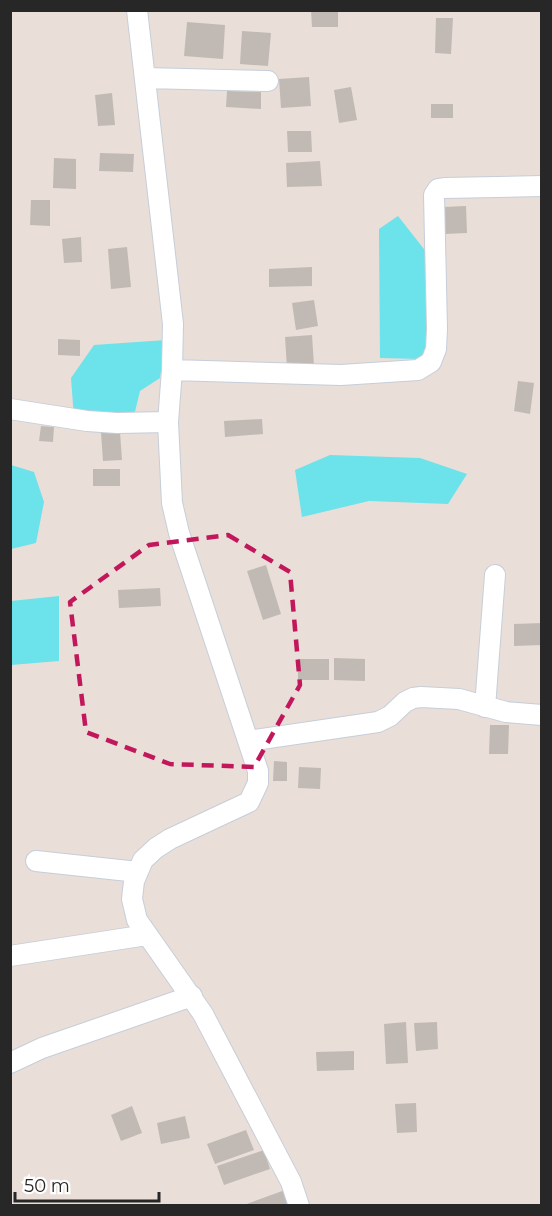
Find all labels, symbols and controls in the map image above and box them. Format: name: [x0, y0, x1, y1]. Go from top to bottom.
scale bar: [15, 1165, 159, 1203]
text: 50 m: [24, 1175, 70, 1197]

